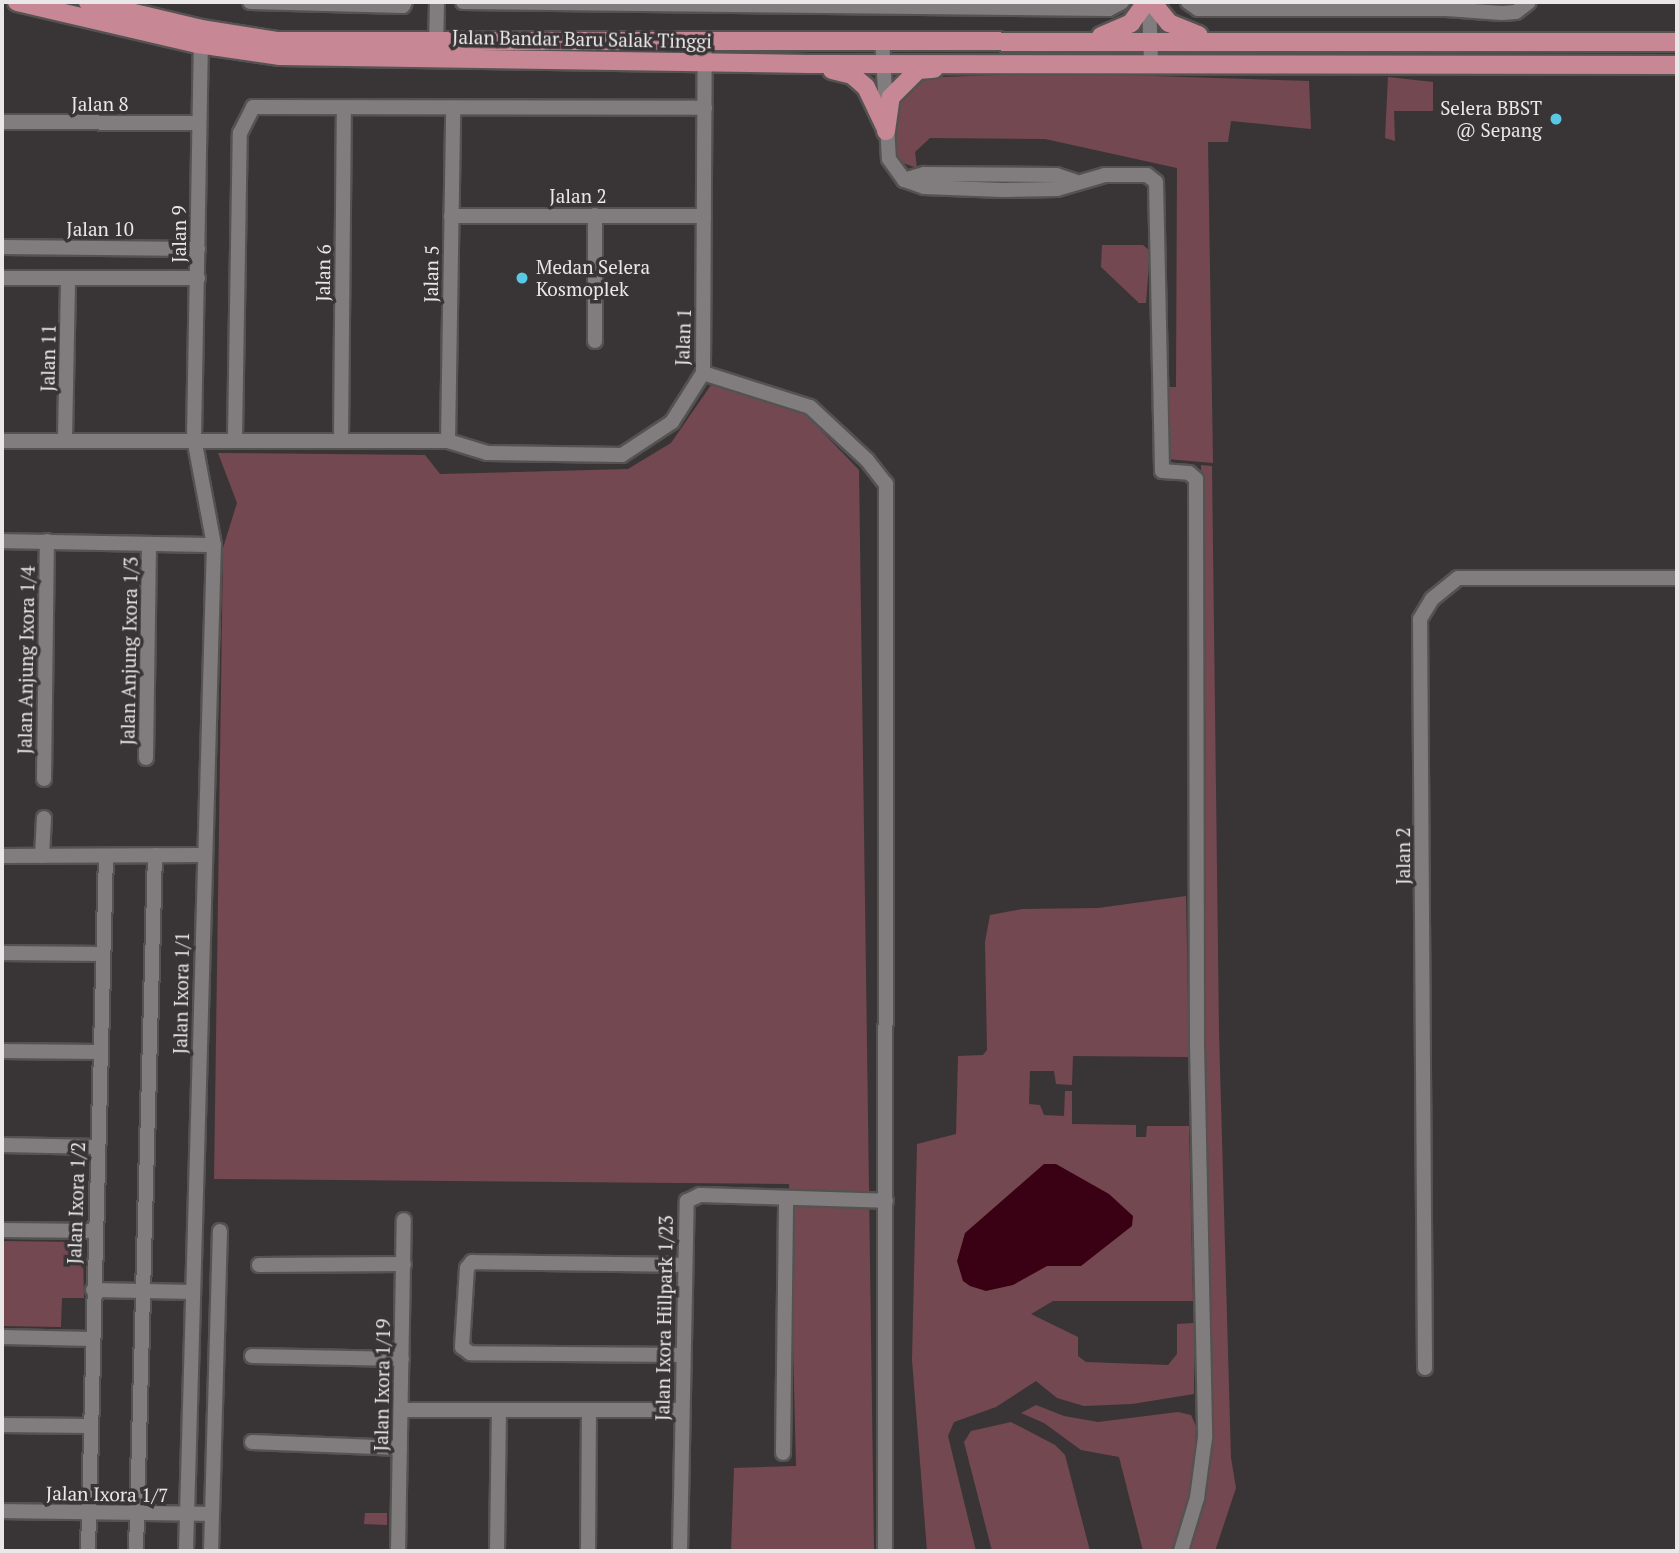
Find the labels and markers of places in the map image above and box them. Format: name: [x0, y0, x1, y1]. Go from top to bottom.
place label: Selera BBST @ Sepang: [1440, 97, 1542, 141]
marker: Selera BBST @ Sepang: [1548, 111, 1564, 127]
place label: Medan Selera Kosmoplek: [536, 256, 650, 300]
marker: Medan Selera Kosmoplek: [514, 270, 530, 286]

